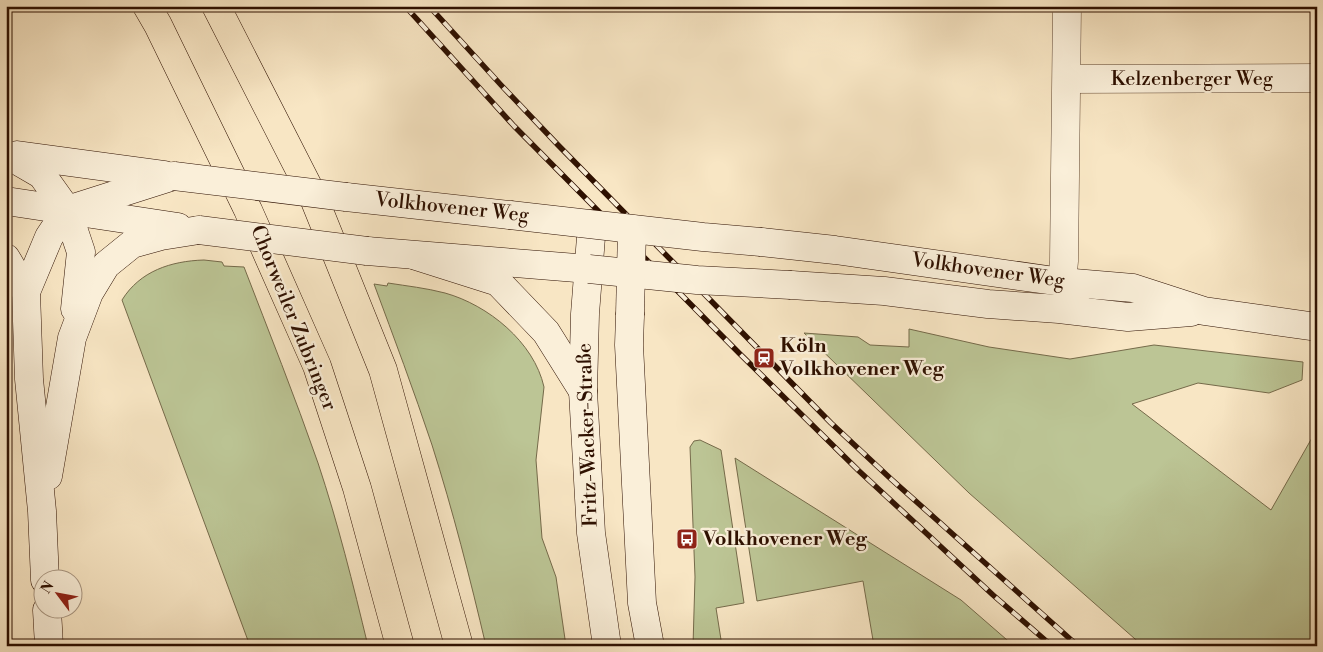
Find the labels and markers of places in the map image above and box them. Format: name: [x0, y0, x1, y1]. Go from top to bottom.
place label: Köln Volkhovener Weg: [779, 334, 944, 382]
station icon: Köln Volkhovener Weg: [752, 346, 776, 370]
bus stop icon: Volkhovener Weg: [675, 527, 699, 551]
place label: Volkhovener Weg: [702, 527, 867, 552]

